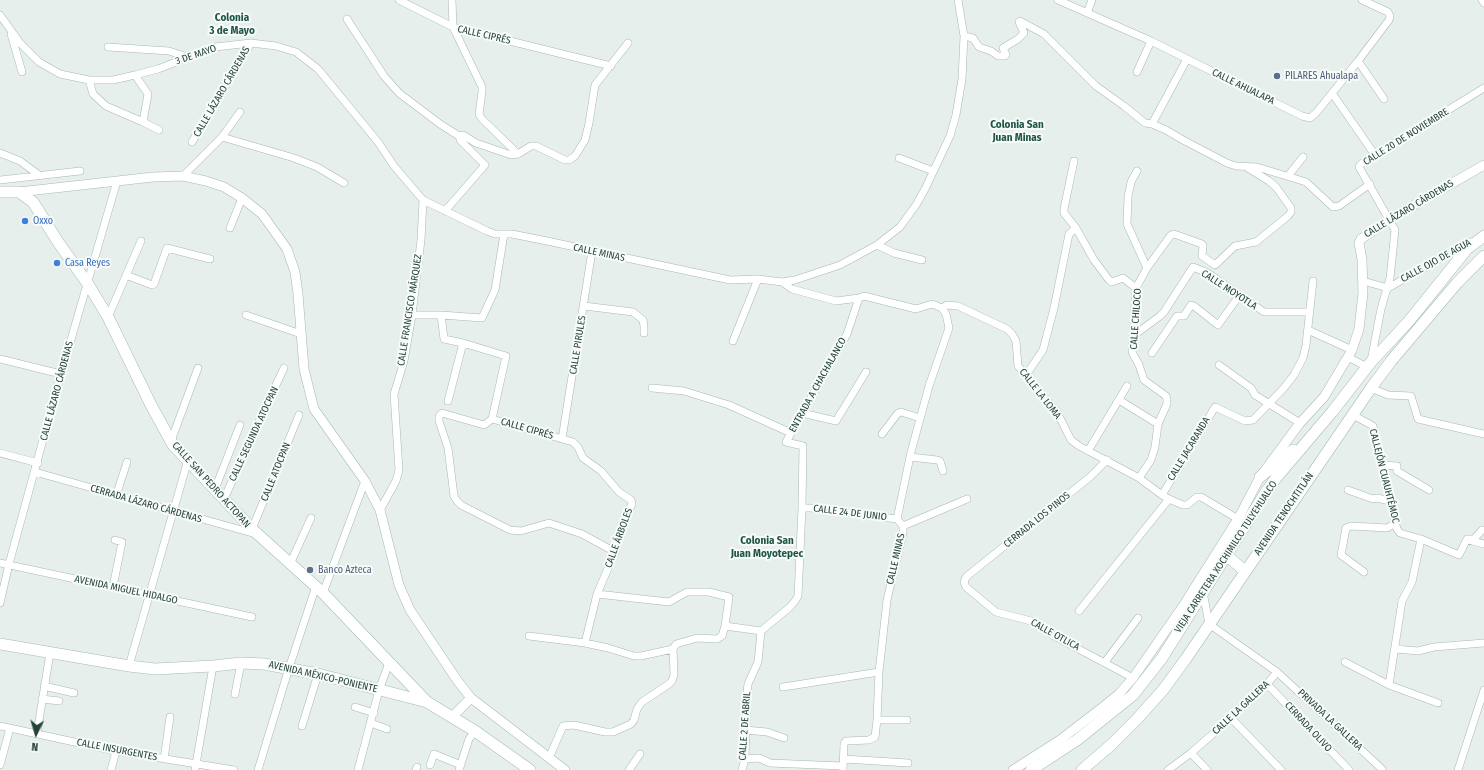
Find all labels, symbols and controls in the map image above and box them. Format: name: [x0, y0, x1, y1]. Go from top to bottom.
district label: Colonia 3 de Mayo: [209, 11, 255, 37]
street label: CALLE CIPRÉS: [456, 23, 512, 47]
street label: 3 DE MAYO: [174, 42, 218, 68]
street label: CALLE LÁZARO CÁRDENAS: [191, 45, 253, 139]
street label: CALLE AHUALAPA: [1210, 67, 1276, 107]
place label: PILARES Ahualapa: [1285, 70, 1358, 82]
marker: PILARES Ahualapa: [1272, 71, 1282, 81]
street label: CALLE 20 DE NOVIEMBRE: [1361, 106, 1451, 168]
district label: Colonia San Juan Minas: [990, 118, 1044, 144]
street label: CALLE LÁZARO CÁRDENAS: [1362, 177, 1456, 241]
place label: Oxxo: [33, 215, 53, 227]
marker: Oxxo: [20, 216, 30, 226]
street label: CALLE OJO DE AGUA: [1399, 237, 1473, 285]
street label: CALLE MINAS: [572, 242, 626, 264]
street label: CALLE FRANCISCO MÁRQUEZ: [395, 253, 425, 367]
place label: Casa Reyes: [65, 257, 110, 269]
marker: Casa Reyes: [52, 258, 62, 268]
street label: CALLE MOYOTLA: [1199, 268, 1259, 312]
street label: CALLE CHILOCO: [1128, 288, 1144, 350]
street label: CALLE PIRULES: [567, 315, 589, 375]
street label: ENTRADA A CHACHALANCO: [787, 335, 849, 435]
street label: CALLE LÁZARO CÁRDENAS: [38, 340, 76, 442]
street label: CALLE LA LOMA: [1017, 366, 1063, 422]
street label: CALLE SEGUNDA ATOCPAN: [227, 385, 281, 483]
street label: CALLE JACARANDA: [1165, 415, 1213, 483]
street label: CALLE CIPRÉS: [499, 416, 555, 442]
street label: CALLEJÓN CUAUHTÉMOC: [1366, 428, 1402, 524]
street label: CALLE SAN PEDRO ACTOPAN: [169, 440, 253, 530]
street label: CALLE ATOCPAN: [259, 441, 293, 503]
street label: AVENIDA TENOCHTITLÁN: [1252, 470, 1316, 558]
street label: VIEJA CARRETERA XOCHIMILCO TULYEHUALCO: [1172, 479, 1280, 635]
street label: CERRADA LÁZARO CÁRDENAS: [89, 482, 203, 526]
street label: CERRADA LOS PINOS: [1001, 490, 1073, 550]
street label: CALLE 24 DE JUNIO: [813, 503, 887, 523]
street label: CALLE ÁRBOLES: [603, 506, 635, 570]
street label: CALLE MINAS: [884, 532, 908, 586]
district label: Colonia San Juan Moyotepec: [731, 534, 803, 560]
place label: Banco Azteca: [318, 564, 372, 576]
marker: Banco Azteca: [305, 565, 315, 575]
street label: AVENIDA MIGUEL HIDALGO: [73, 573, 179, 607]
street label: CALLE OTLICA: [1028, 617, 1082, 653]
street label: AVENIDA MÉXICO-PONIENTE: [267, 659, 379, 695]
street label: CALLE LA GALLERA: [1210, 679, 1272, 737]
street label: PRIVADA LA GALLERA: [1295, 687, 1365, 753]
street label: CALLE 2 DE ABRIL: [737, 691, 753, 761]
street label: CERRADA OLIVO: [1282, 700, 1334, 754]
north arrow: [16, 714, 56, 754]
street label: CALLE INSURGENTES: [76, 736, 158, 764]
text: N: [31, 740, 39, 753]

